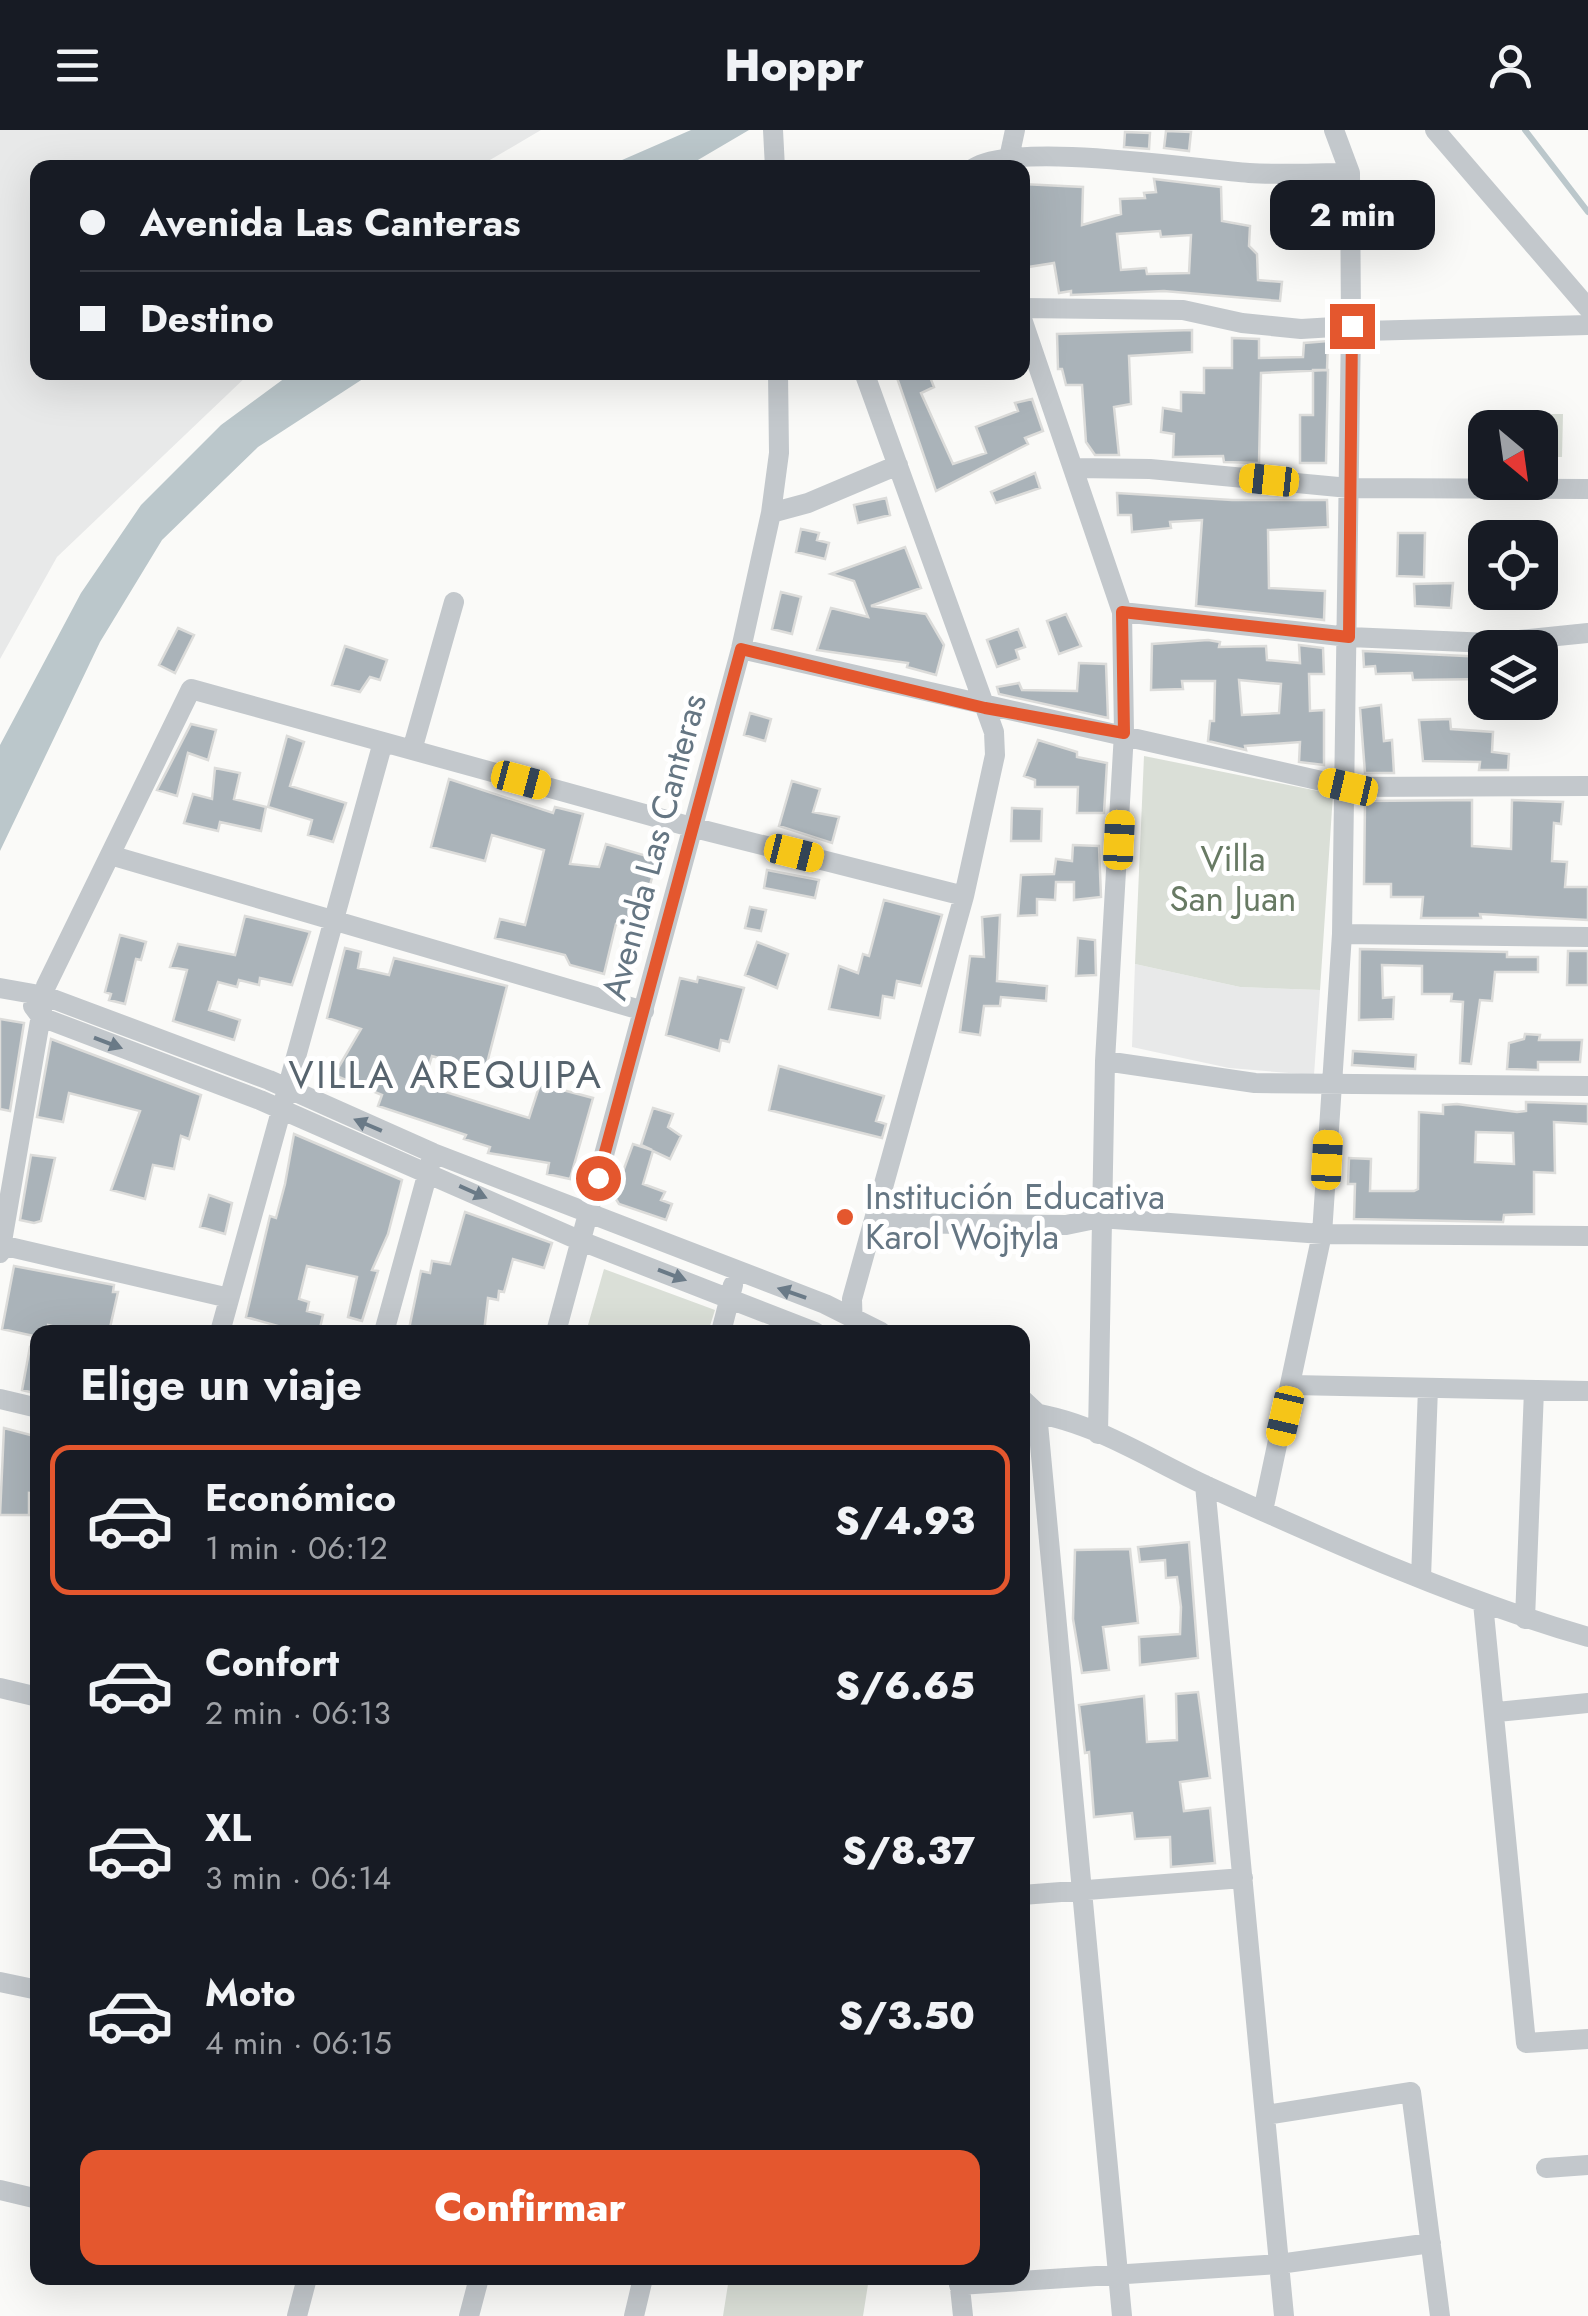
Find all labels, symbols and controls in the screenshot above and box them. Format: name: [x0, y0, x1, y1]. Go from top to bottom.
text: Hoppr: [724, 33, 864, 98]
icon: menu: [50, 38, 105, 93]
icon: person: [1483, 38, 1538, 93]
callout: 2 min: [1270, 181, 1434, 251]
text: 2 min: [1310, 192, 1395, 238]
text: Avenida Las Canteras: [140, 195, 520, 250]
text: Destino: [140, 291, 274, 346]
route end: [1330, 304, 1375, 349]
north arrow: [1468, 410, 1558, 500]
map controls: [1468, 410, 1558, 720]
car: [1238, 462, 1300, 498]
button: locate: [1468, 520, 1558, 610]
button: layers: [1468, 630, 1558, 720]
street label: Avenida Las Canteras: [589, 689, 719, 1005]
car: [488, 758, 554, 802]
car: [1315, 766, 1381, 808]
car: [1102, 809, 1136, 871]
car: [761, 831, 827, 875]
park label: Villa San Juan: [1170, 834, 1296, 924]
one-way arrow: [93, 1036, 123, 1051]
district label: VILLA AREQUIPA: [289, 1047, 603, 1102]
one-way arrow: [353, 1117, 383, 1133]
car: [1310, 1129, 1344, 1191]
route start: [576, 1156, 621, 1201]
place label: Institución Educativa Karol Wojtyla: [865, 1172, 1165, 1262]
one-way arrow: [459, 1184, 488, 1201]
marker: Institución Educativa Karol Wojtyla: [834, 1206, 856, 1228]
one-way arrow: [657, 1268, 687, 1284]
one-way arrow: [777, 1285, 807, 1300]
text: Elige un viaje: [80, 1352, 362, 1417]
car: [1264, 1383, 1306, 1449]
text: Económico: [205, 1470, 396, 1525]
icon: car: [85, 1475, 175, 1565]
text: S/4.93: [835, 1493, 975, 1548]
text: 1 min · 06:12: [205, 1525, 388, 1571]
text: Confort: [205, 1635, 339, 1690]
icon: car: [85, 1640, 175, 1730]
text: S/6.65: [835, 1658, 975, 1713]
text: 2 min · 06:13: [205, 1690, 391, 1736]
text: XL: [205, 1800, 251, 1855]
icon: car: [85, 1805, 175, 1895]
text: S/8.37: [842, 1823, 975, 1878]
text: 3 min · 06:14: [205, 1855, 391, 1901]
text: Moto: [205, 1965, 296, 2020]
icon: car: [85, 1970, 175, 2060]
text: S/3.50: [839, 1988, 975, 2043]
text: 4 min · 06:15: [205, 2020, 392, 2066]
button: Confirmar: [80, 2150, 980, 2265]

